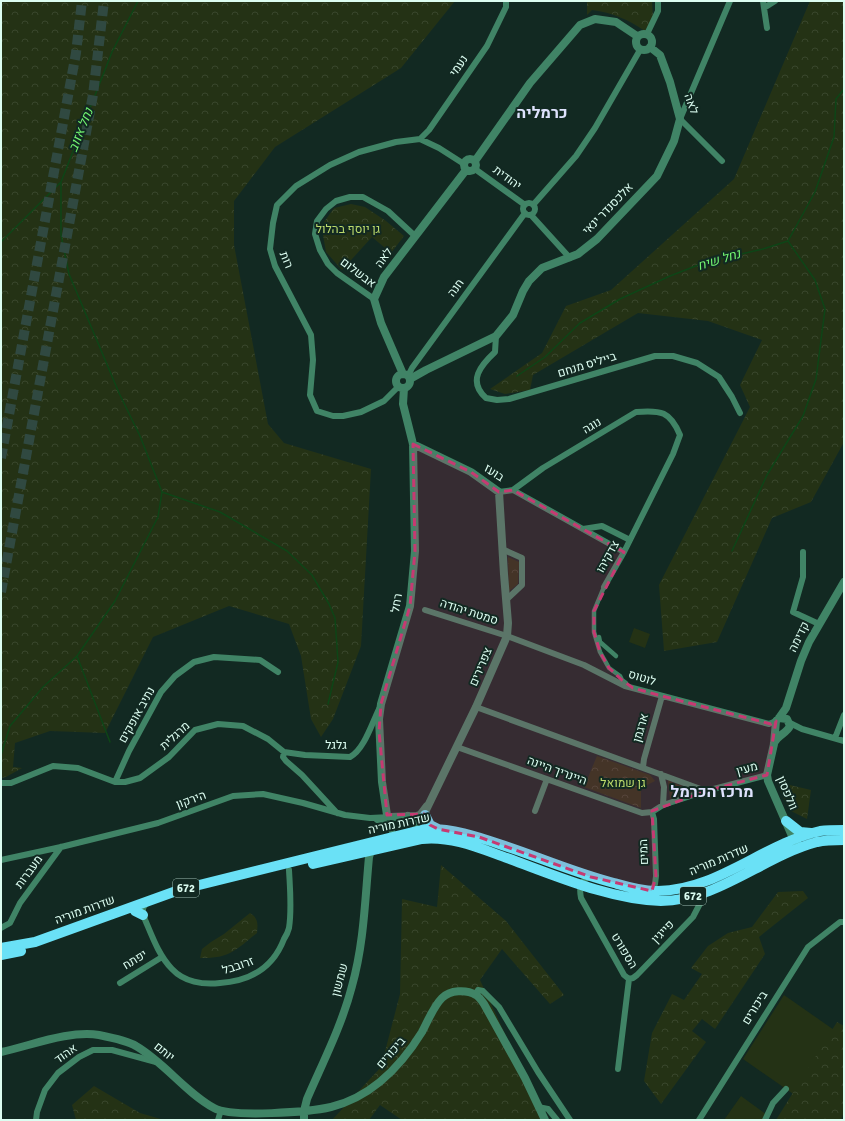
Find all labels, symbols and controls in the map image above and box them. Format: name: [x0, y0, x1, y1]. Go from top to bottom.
street label: נעמי: [446, 52, 472, 80]
street label: לאה: [680, 92, 702, 116]
district label: כרמליה: [516, 103, 568, 123]
water label: נחל אזוב: [65, 105, 97, 154]
street label: יהודית: [490, 163, 524, 193]
street label: אלכסנדר ינאי: [580, 180, 637, 238]
park label: גן יוסף בהלול: [316, 222, 381, 237]
street label: לאה: [372, 245, 396, 271]
water label: נחל שיח: [695, 246, 744, 274]
street label: רות: [276, 249, 296, 271]
street label: אבשלום: [337, 255, 379, 291]
street label: חנה: [444, 276, 468, 300]
street label: בייליס מנחם: [556, 349, 619, 381]
street label: נוגה: [580, 415, 604, 437]
street label: בועז: [481, 461, 507, 485]
street label: צדקיהו: [593, 538, 623, 576]
street label: רחל: [388, 592, 406, 614]
street label: סמטת יהודה: [438, 596, 500, 628]
street label: קדימה: [785, 619, 813, 655]
street label: צפרירים: [466, 645, 496, 689]
street label: לוטוס: [626, 667, 658, 689]
street label: נתיב אופקים: [115, 684, 159, 746]
street label: ארגמן: [630, 712, 652, 744]
street label: מרגלית: [157, 719, 193, 753]
street label: גלגל: [325, 738, 347, 753]
street label: היינריך היינה: [525, 753, 589, 789]
street label: מעין: [735, 759, 759, 779]
street label: וולפסון: [773, 774, 801, 812]
park label: גן שמואל: [600, 776, 646, 791]
district label: מרכז הכרמל: [671, 782, 754, 802]
street label: הירקון: [174, 788, 208, 812]
street label: שדרות מוריה: [367, 810, 431, 838]
street label: המים: [636, 839, 652, 865]
street label: שדרות מוריה: [687, 841, 751, 879]
street label: מעברות: [12, 852, 46, 892]
road number: 672: [173, 879, 199, 897]
road number: 672: [680, 887, 706, 905]
street label: שדרות מוריה: [53, 892, 117, 928]
street label: פייגין: [648, 917, 678, 947]
street label: הספורט: [608, 930, 640, 972]
street label: יפתח: [120, 947, 150, 973]
street label: זרובבל: [220, 954, 256, 978]
street label: שמשון: [328, 962, 352, 998]
street label: ביכורים: [739, 988, 772, 1028]
street label: ביכורים: [373, 1034, 409, 1072]
street label: יותם: [151, 1039, 177, 1065]
street label: אהוד: [52, 1041, 81, 1067]

